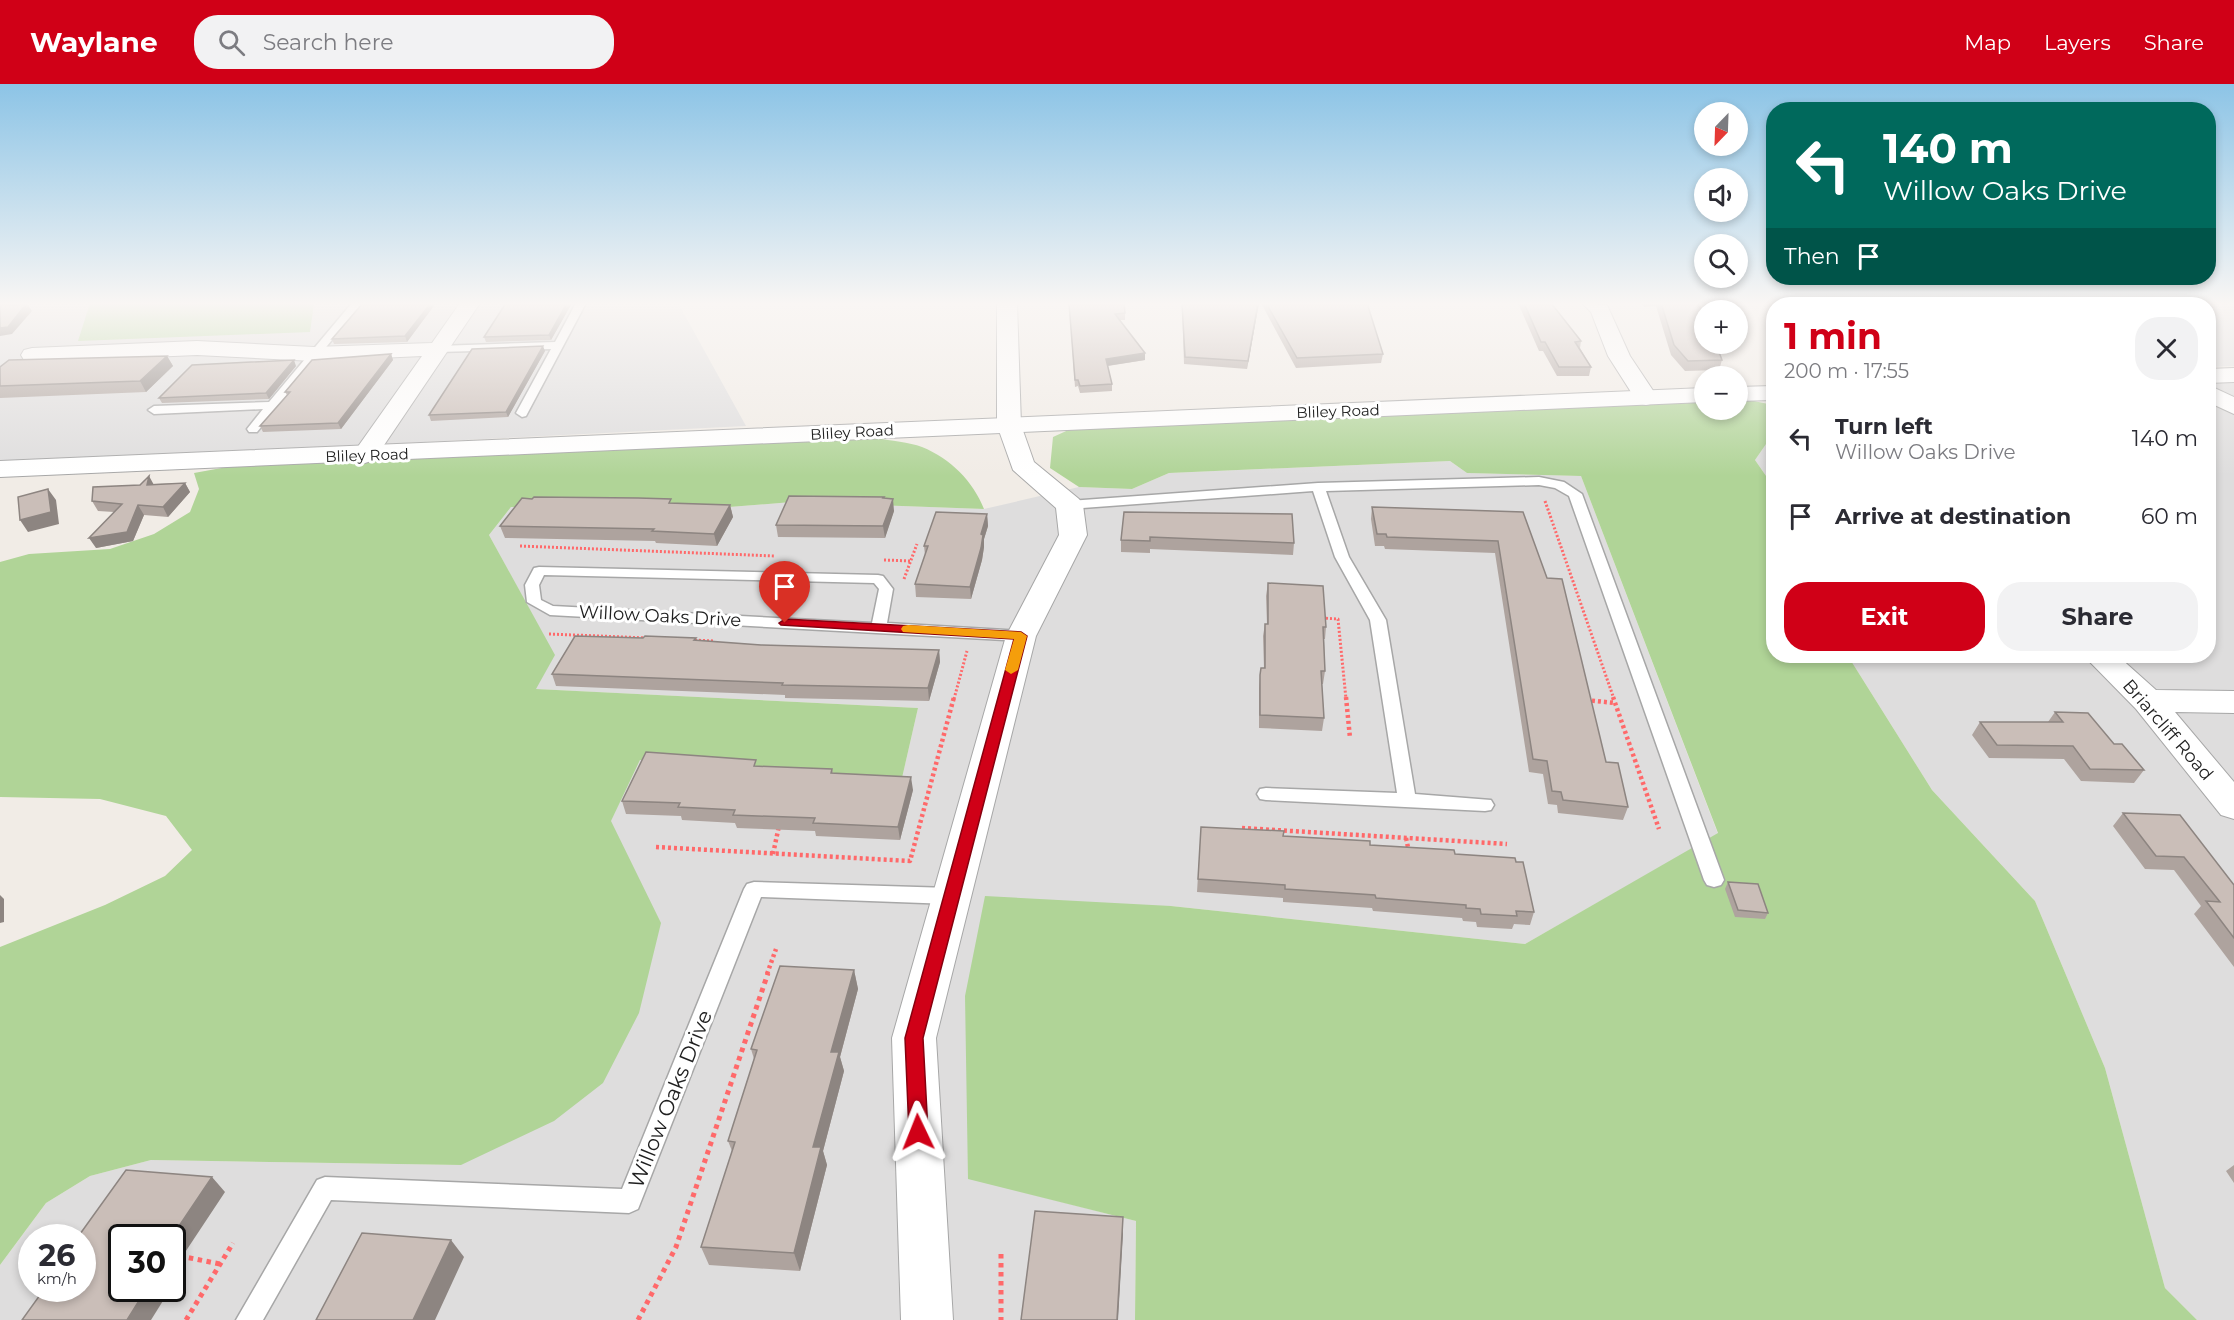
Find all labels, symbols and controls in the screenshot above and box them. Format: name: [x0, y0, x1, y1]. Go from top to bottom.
search box: [194, 15, 614, 69]
text: Waylane: [30, 25, 158, 59]
icon: search: [215, 26, 248, 59]
text: Search here: [263, 29, 393, 56]
text: Map: [1964, 30, 2011, 55]
text: Layers: [2044, 30, 2111, 55]
text: Share: [2144, 30, 2204, 55]
north arrow: [1694, 102, 1748, 156]
map controls: [1694, 102, 1748, 420]
text: 140 m: [1883, 122, 2013, 174]
icon: left: [1784, 126, 1862, 204]
button: sound: [1694, 168, 1748, 222]
text: Willow Oaks Drive: [1883, 174, 2127, 207]
button: search: [1694, 234, 1748, 288]
icon: arrive: [1852, 240, 1885, 273]
text: Then: [1784, 243, 1840, 270]
button: +: [1694, 300, 1748, 354]
text: 1 min: [1784, 314, 1882, 358]
button: close: [2135, 317, 2198, 380]
text: 200 m · 17:55: [1784, 359, 1909, 383]
button: −: [1694, 366, 1748, 420]
street label: Bliley Road: [1296, 400, 1380, 422]
text: Turn left: [1835, 413, 1933, 440]
street label: Bliley Road: [810, 420, 894, 444]
icon: left: [1784, 422, 1817, 455]
text: 140 m: [2132, 425, 2198, 452]
text: Willow Oaks Drive: [1835, 440, 2016, 464]
street label: Bliley Road: [325, 444, 409, 466]
icon: arrive: [1784, 500, 1817, 533]
text: Arrive at destination: [1835, 503, 2071, 530]
text: 60 m: [2141, 503, 2198, 530]
pin: [759, 561, 810, 623]
icon: arrive: [768, 570, 801, 603]
button: Exit: [1784, 582, 1985, 651]
button: Share: [1997, 582, 2198, 651]
street label: Willow Oaks Drive: [578, 601, 742, 631]
street label: Briarcliff Road: [2118, 675, 2218, 785]
street label: Willow Oaks Drive: [623, 1006, 717, 1192]
position arrow: [886, 1100, 950, 1164]
speed limit sign: 30: [108, 1224, 186, 1302]
text: 26: [39, 1237, 75, 1274]
text: km/h: [37, 1269, 77, 1288]

